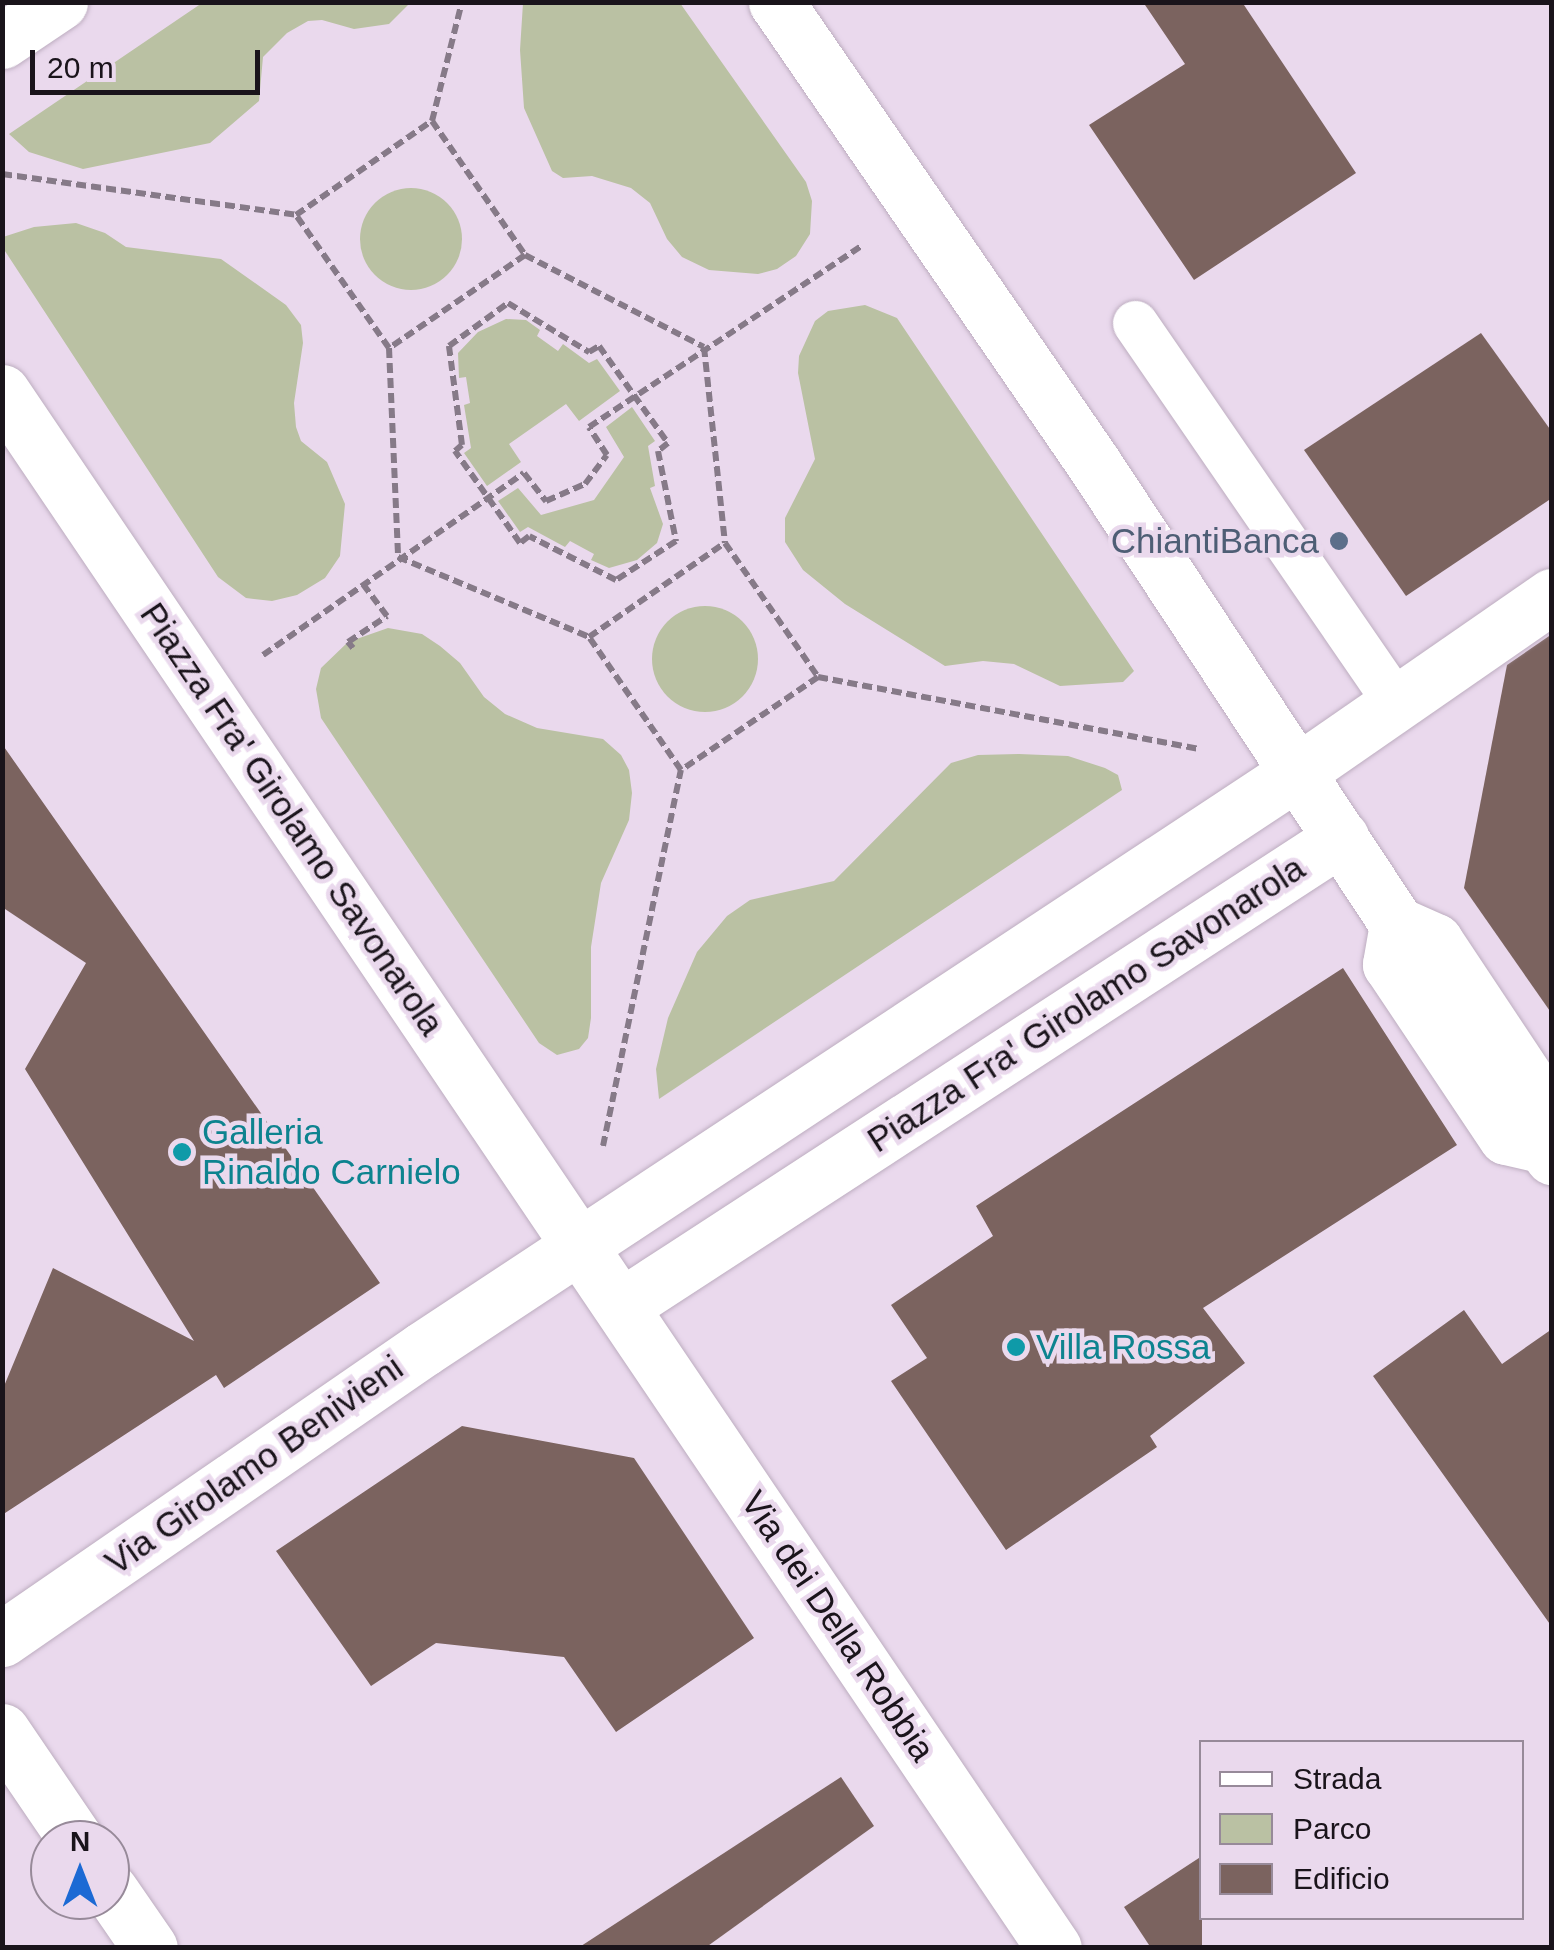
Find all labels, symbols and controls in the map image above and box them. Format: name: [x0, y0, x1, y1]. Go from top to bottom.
scale bar: [35, 30, 265, 92]
text: 20 m: [47, 51, 114, 84]
place label: ChiantiBanca: [1111, 520, 1319, 562]
marker: ChiantiBanca: [1328, 530, 1350, 552]
street label: Piazza Fra' Girolamo Savonarola: [131, 595, 453, 1043]
street label: Piazza Fra' Girolamo Savonarola: [860, 847, 1312, 1161]
place label: Galleria Rinaldo Carnielo: [202, 1111, 461, 1193]
marker: Galleria Rinaldo Carnielo: [171, 1141, 193, 1163]
place label: Villa Rossa: [1036, 1326, 1210, 1368]
marker: Villa Rossa: [1005, 1336, 1027, 1358]
street label: Via Girolamo Benivieni: [97, 1346, 411, 1584]
street label: Via dei Della Robbia: [732, 1483, 944, 1769]
legend: [1199, 1740, 1524, 1920]
text: Strada: [1293, 1762, 1381, 1795]
text: Parco: [1293, 1812, 1371, 1845]
north arrow: [30, 1820, 130, 1920]
text: N: [70, 1826, 90, 1857]
text: Edificio: [1293, 1862, 1390, 1895]

